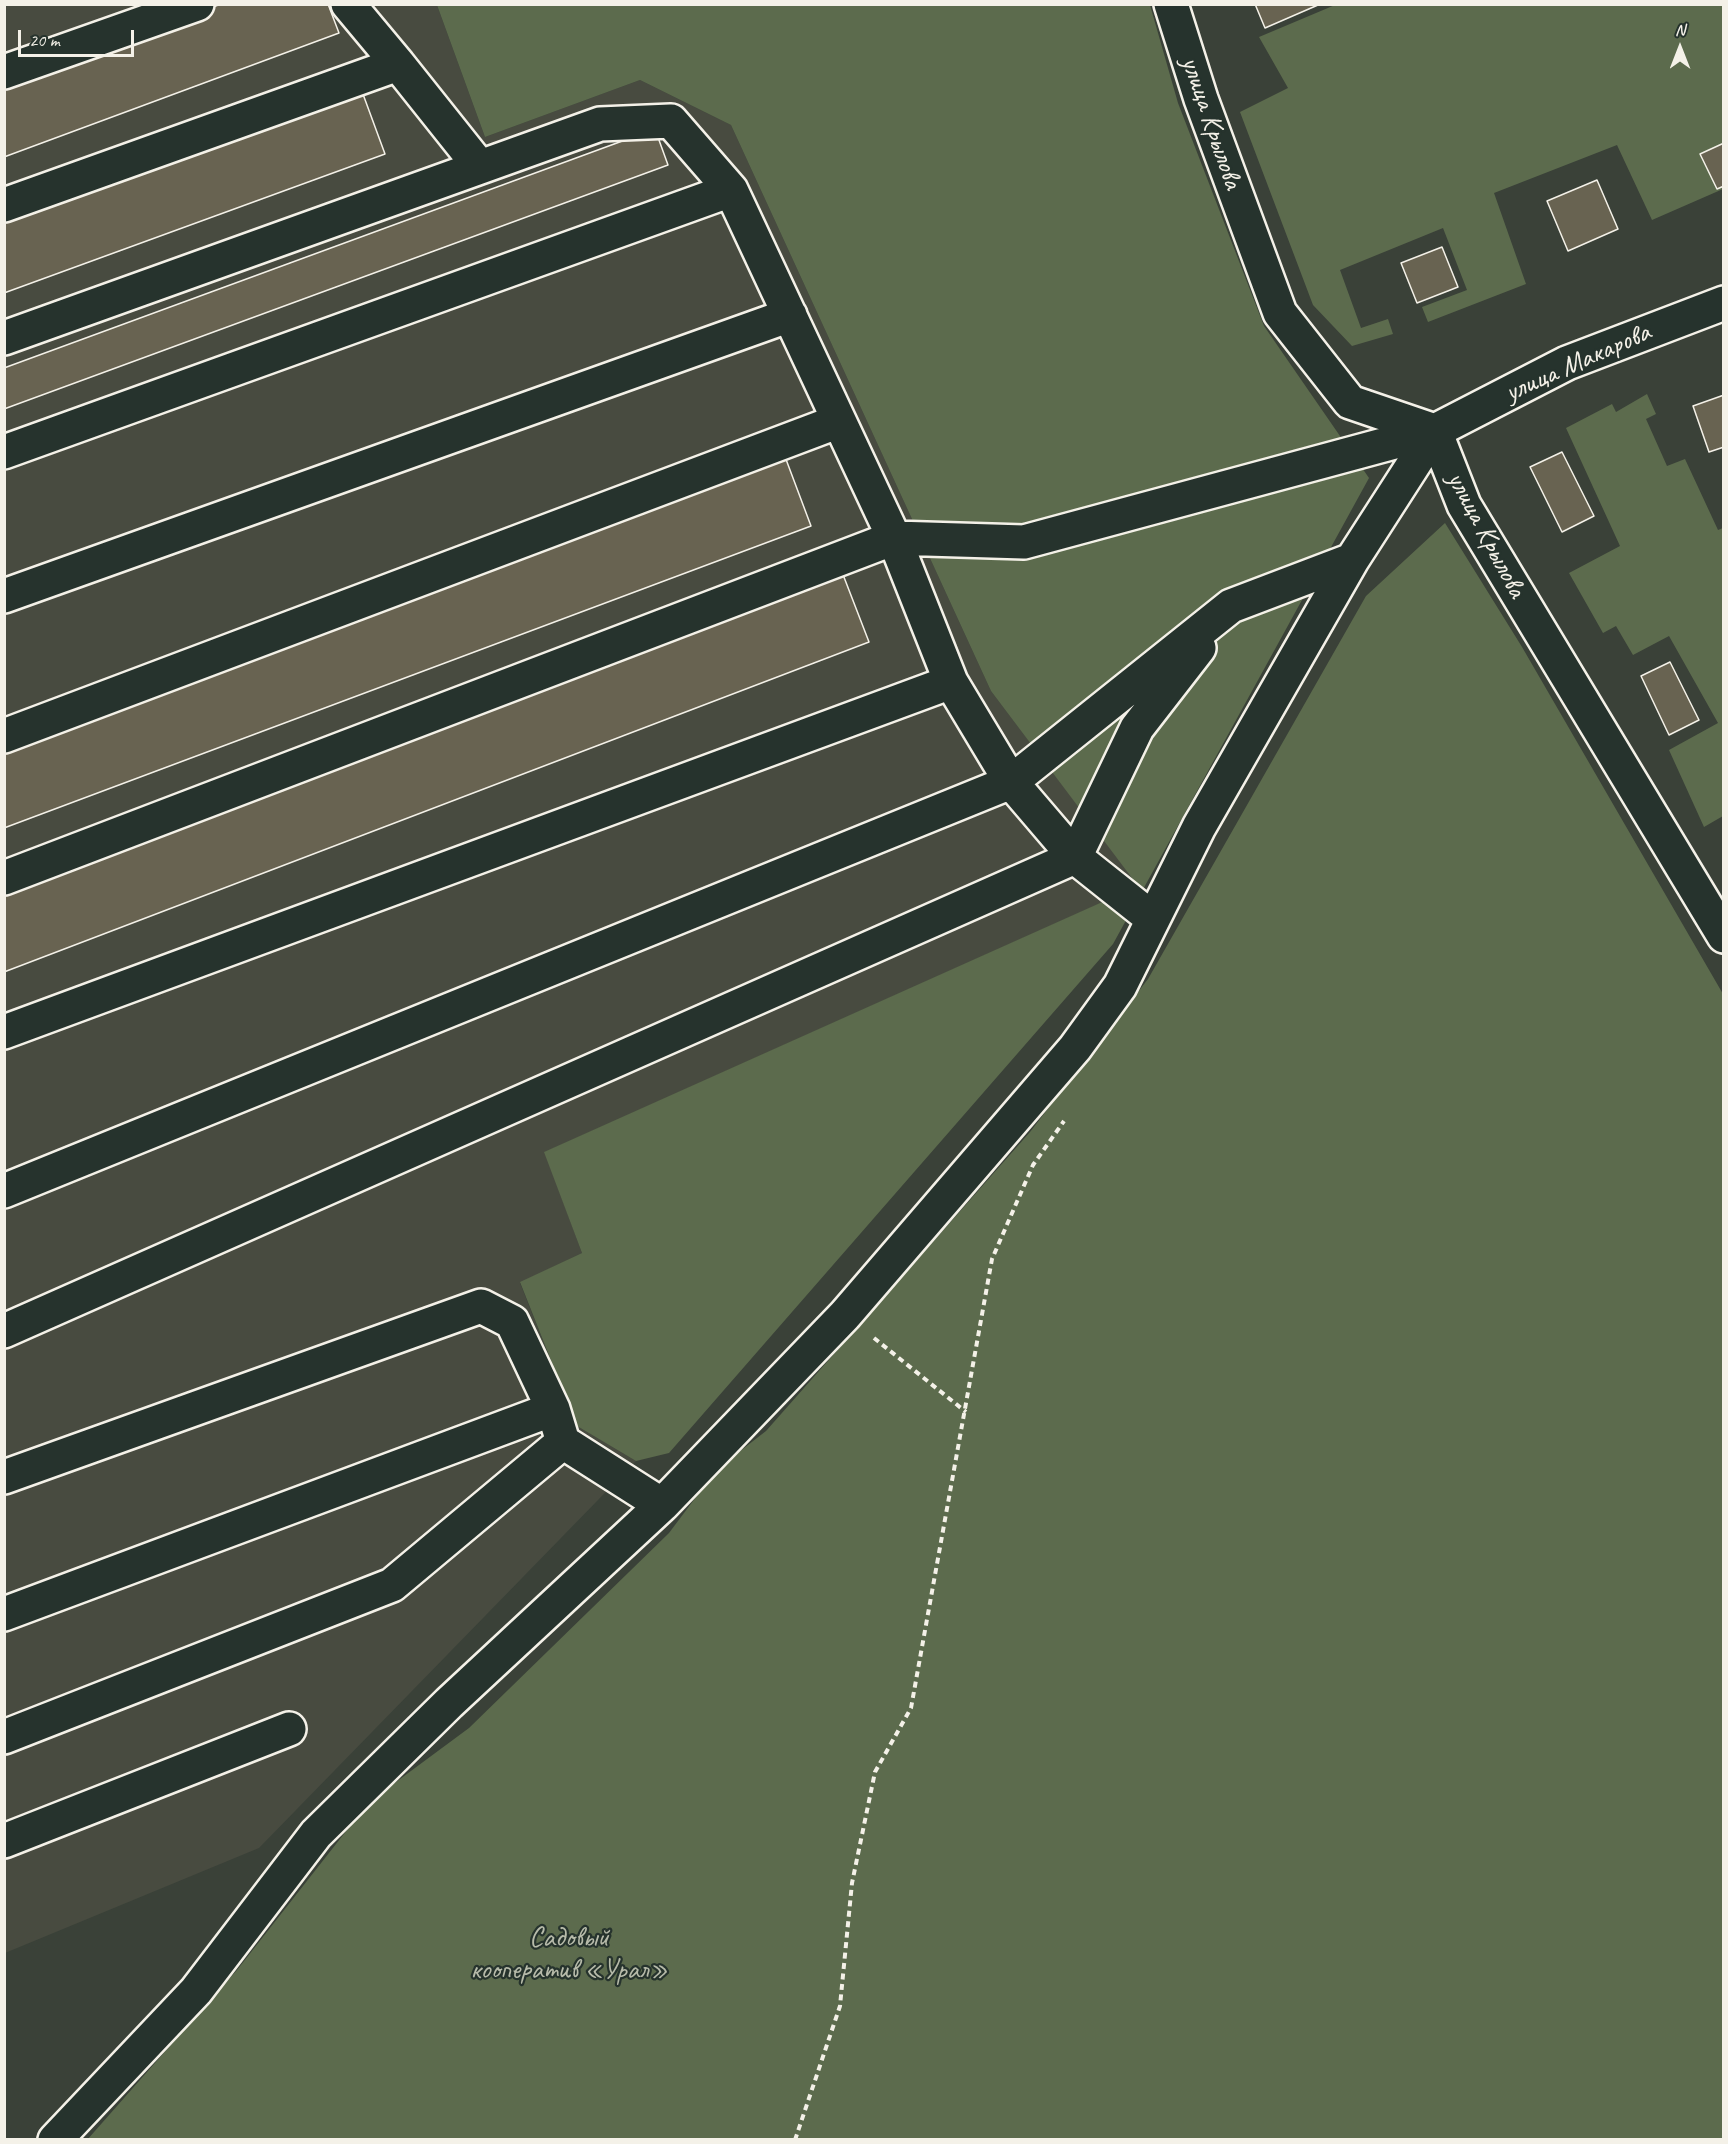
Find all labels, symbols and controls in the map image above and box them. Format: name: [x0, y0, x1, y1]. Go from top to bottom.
scale bar: [21, 18, 136, 56]
north arrow: [1650, 18, 1710, 78]
text: N: [1675, 20, 1685, 40]
text: 20 m: [29, 29, 60, 51]
street label: улица Крылова: [1173, 52, 1249, 194]
street label: улица Макарова: [1500, 316, 1656, 410]
street label: улица Крылова: [1439, 466, 1533, 604]
park label: Садовый кооператив «Урал»: [470, 1922, 668, 1988]

